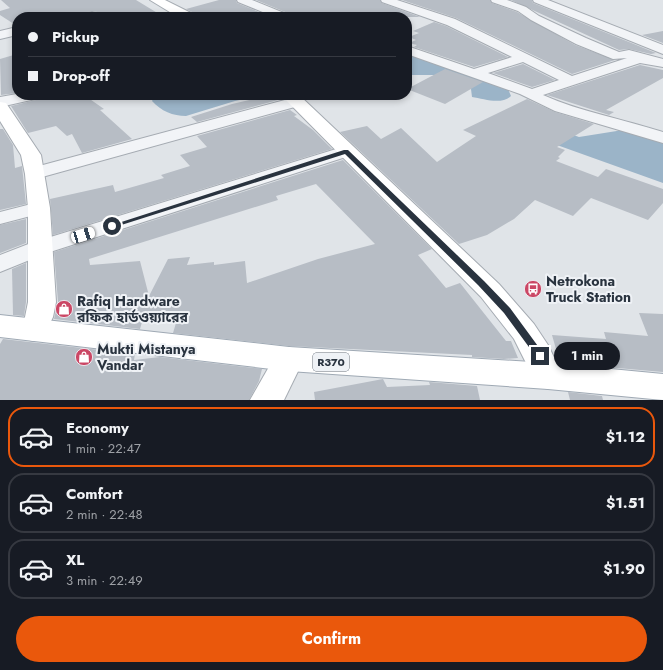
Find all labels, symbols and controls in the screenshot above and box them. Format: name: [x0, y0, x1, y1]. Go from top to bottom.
text: Pickup: [52, 26, 99, 48]
text: Drop-off: [52, 65, 110, 87]
route start: [103, 217, 121, 235]
car: [70, 226, 96, 244]
place label: Netrokona Truck Station: [546, 271, 631, 307]
bus stop icon: Netrokona Truck Station: [523, 279, 543, 299]
place label: Rafiq Hardware রফিক হার্ডওয়্যারের: [76, 291, 189, 327]
shop icon: Rafiq Hardware রফিক হার্ডওয়্যারের: [54, 299, 74, 319]
place label: Mukti Mistanya Vandar: [96, 339, 196, 375]
callout: 1 min: [554, 342, 620, 370]
text: 1 min: [571, 346, 603, 365]
shop icon: Mukti Mistanya Vandar: [74, 347, 94, 367]
route end: [531, 347, 549, 365]
road number: R370: [313, 353, 349, 371]
text: Economy: [66, 417, 129, 439]
icon: car: [18, 419, 54, 455]
text: $1.12: [606, 426, 645, 448]
text: 1 min · 22:47: [66, 439, 141, 458]
text: Comfort: [66, 483, 123, 505]
icon: car: [18, 485, 54, 521]
text: $1.51: [606, 492, 645, 514]
text: 2 min · 22:48: [66, 505, 143, 524]
text: XL: [66, 549, 84, 571]
icon: car: [18, 551, 54, 587]
text: $1.90: [603, 558, 645, 580]
text: 3 min · 22:49: [66, 571, 143, 590]
button: Confirm: [16, 616, 647, 662]

